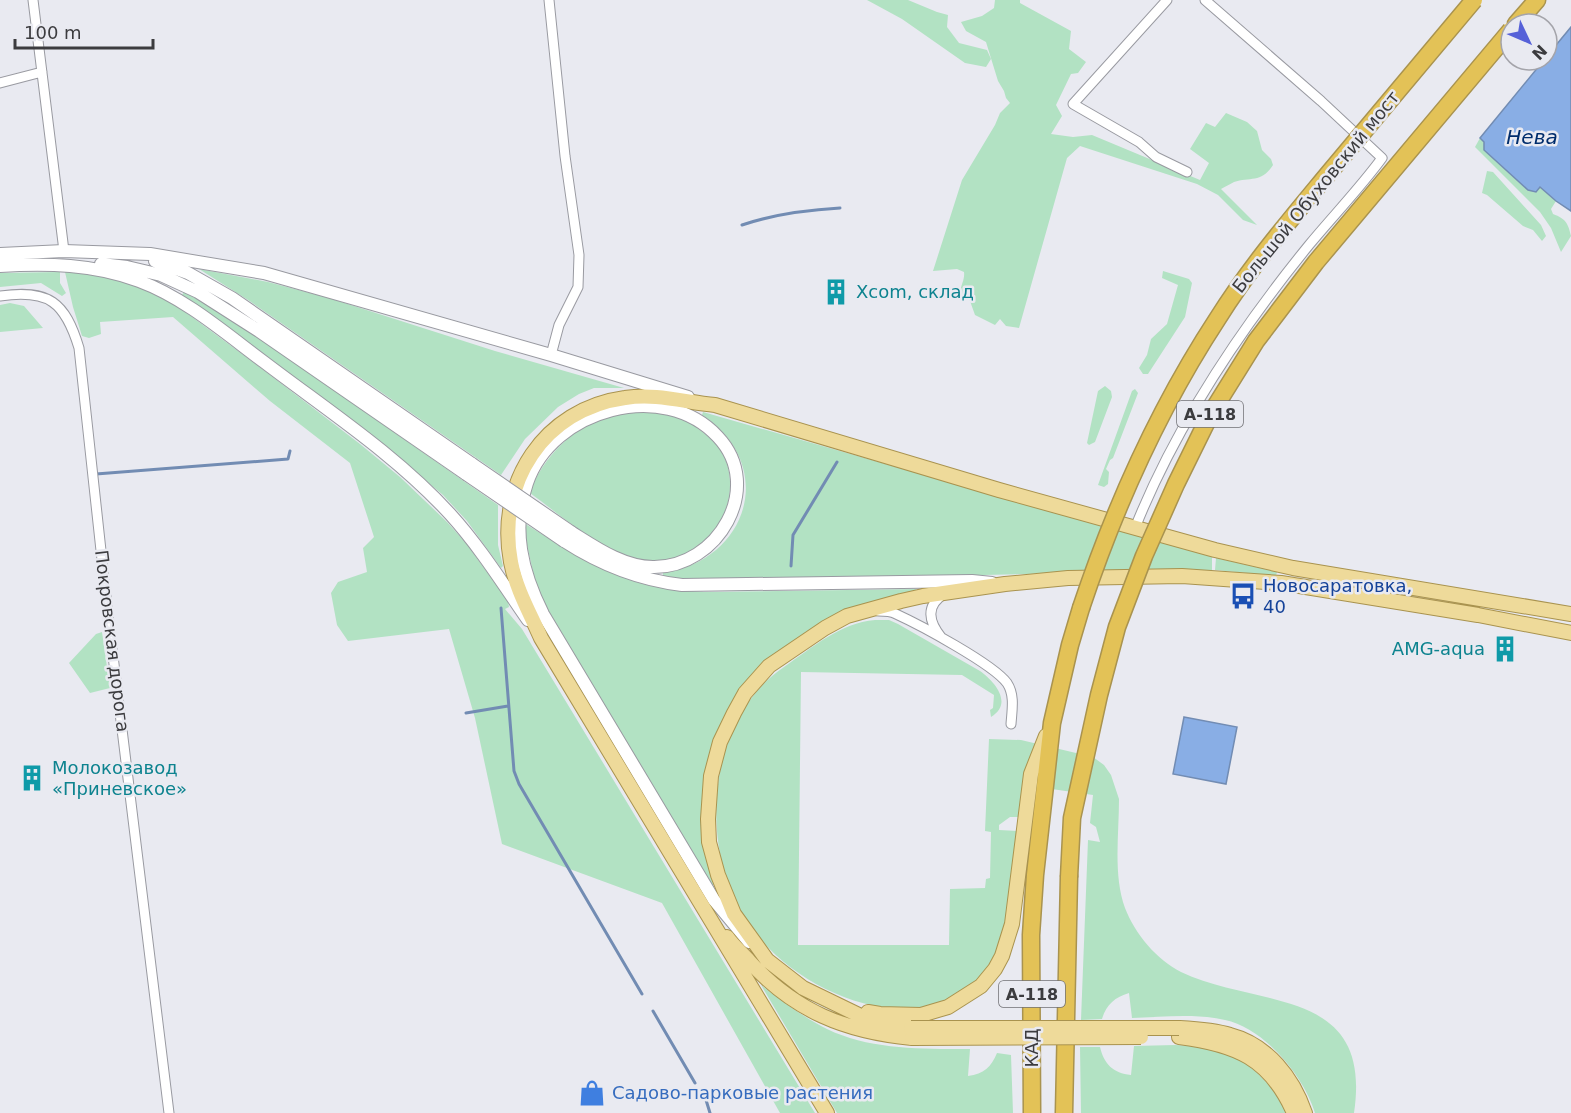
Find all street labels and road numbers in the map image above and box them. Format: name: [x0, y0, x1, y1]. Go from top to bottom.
street label: Большой Обуховский мост: [1228, 87, 1404, 297]
road number: А-118: [1177, 401, 1243, 427]
street label: Покровская дорога: [91, 549, 134, 733]
road number: А-118: [999, 981, 1065, 1007]
street label: КАД: [1021, 1028, 1042, 1068]

